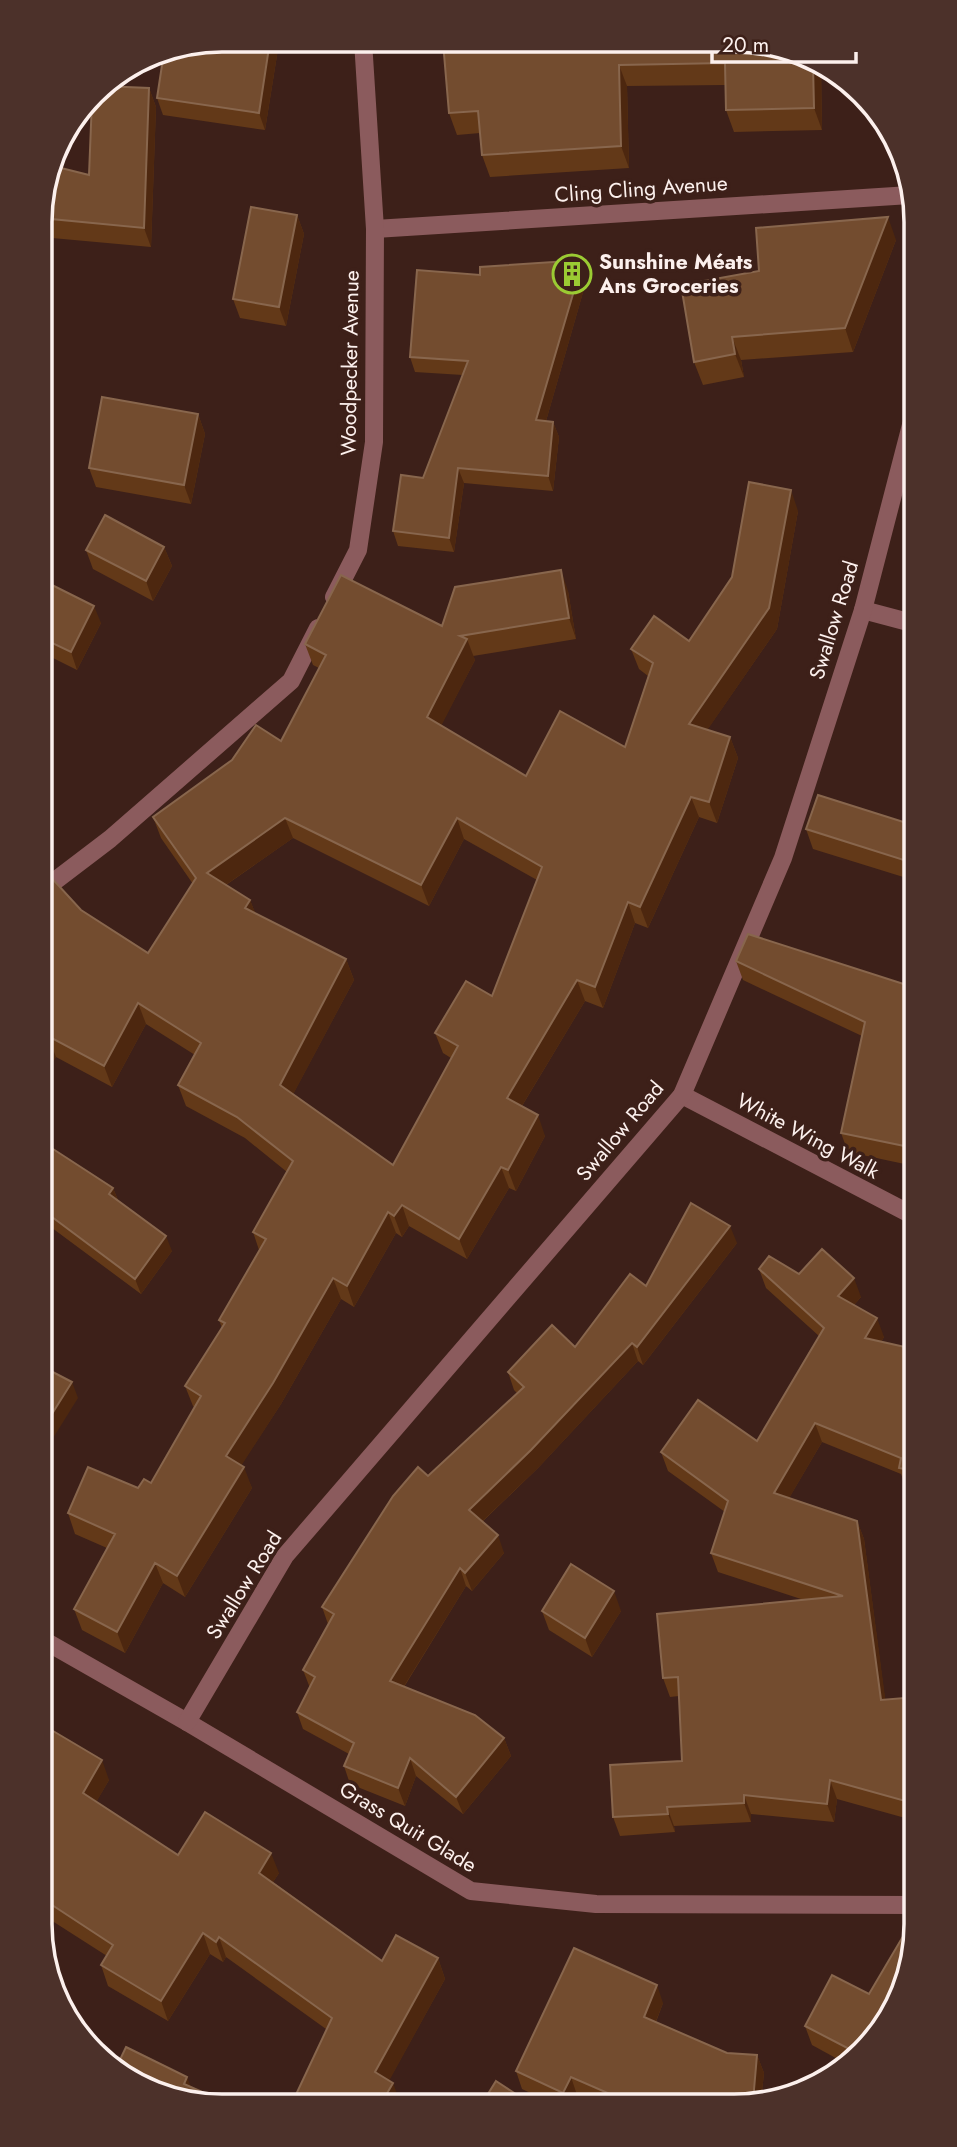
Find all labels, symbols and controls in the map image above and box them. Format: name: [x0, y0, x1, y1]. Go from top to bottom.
scale bar: [712, 21, 856, 65]
text: 20 m: [722, 30, 769, 60]
street label: Cling Cling Avenue: [553, 168, 729, 210]
place label: Sunshine Méats Ans Groceries: [598, 247, 753, 301]
building icon: Sunshine Méats Ans Groceries: [551, 253, 593, 295]
street label: Woodpecker Avenue: [333, 270, 367, 456]
street label: Swallow Road: [802, 557, 866, 683]
street label: Swallow Road: [569, 1074, 671, 1188]
street label: White Wing Walk: [731, 1086, 885, 1187]
street label: Swallow Road: [199, 1525, 289, 1645]
street label: Grass Quit Glade: [334, 1774, 482, 1880]

